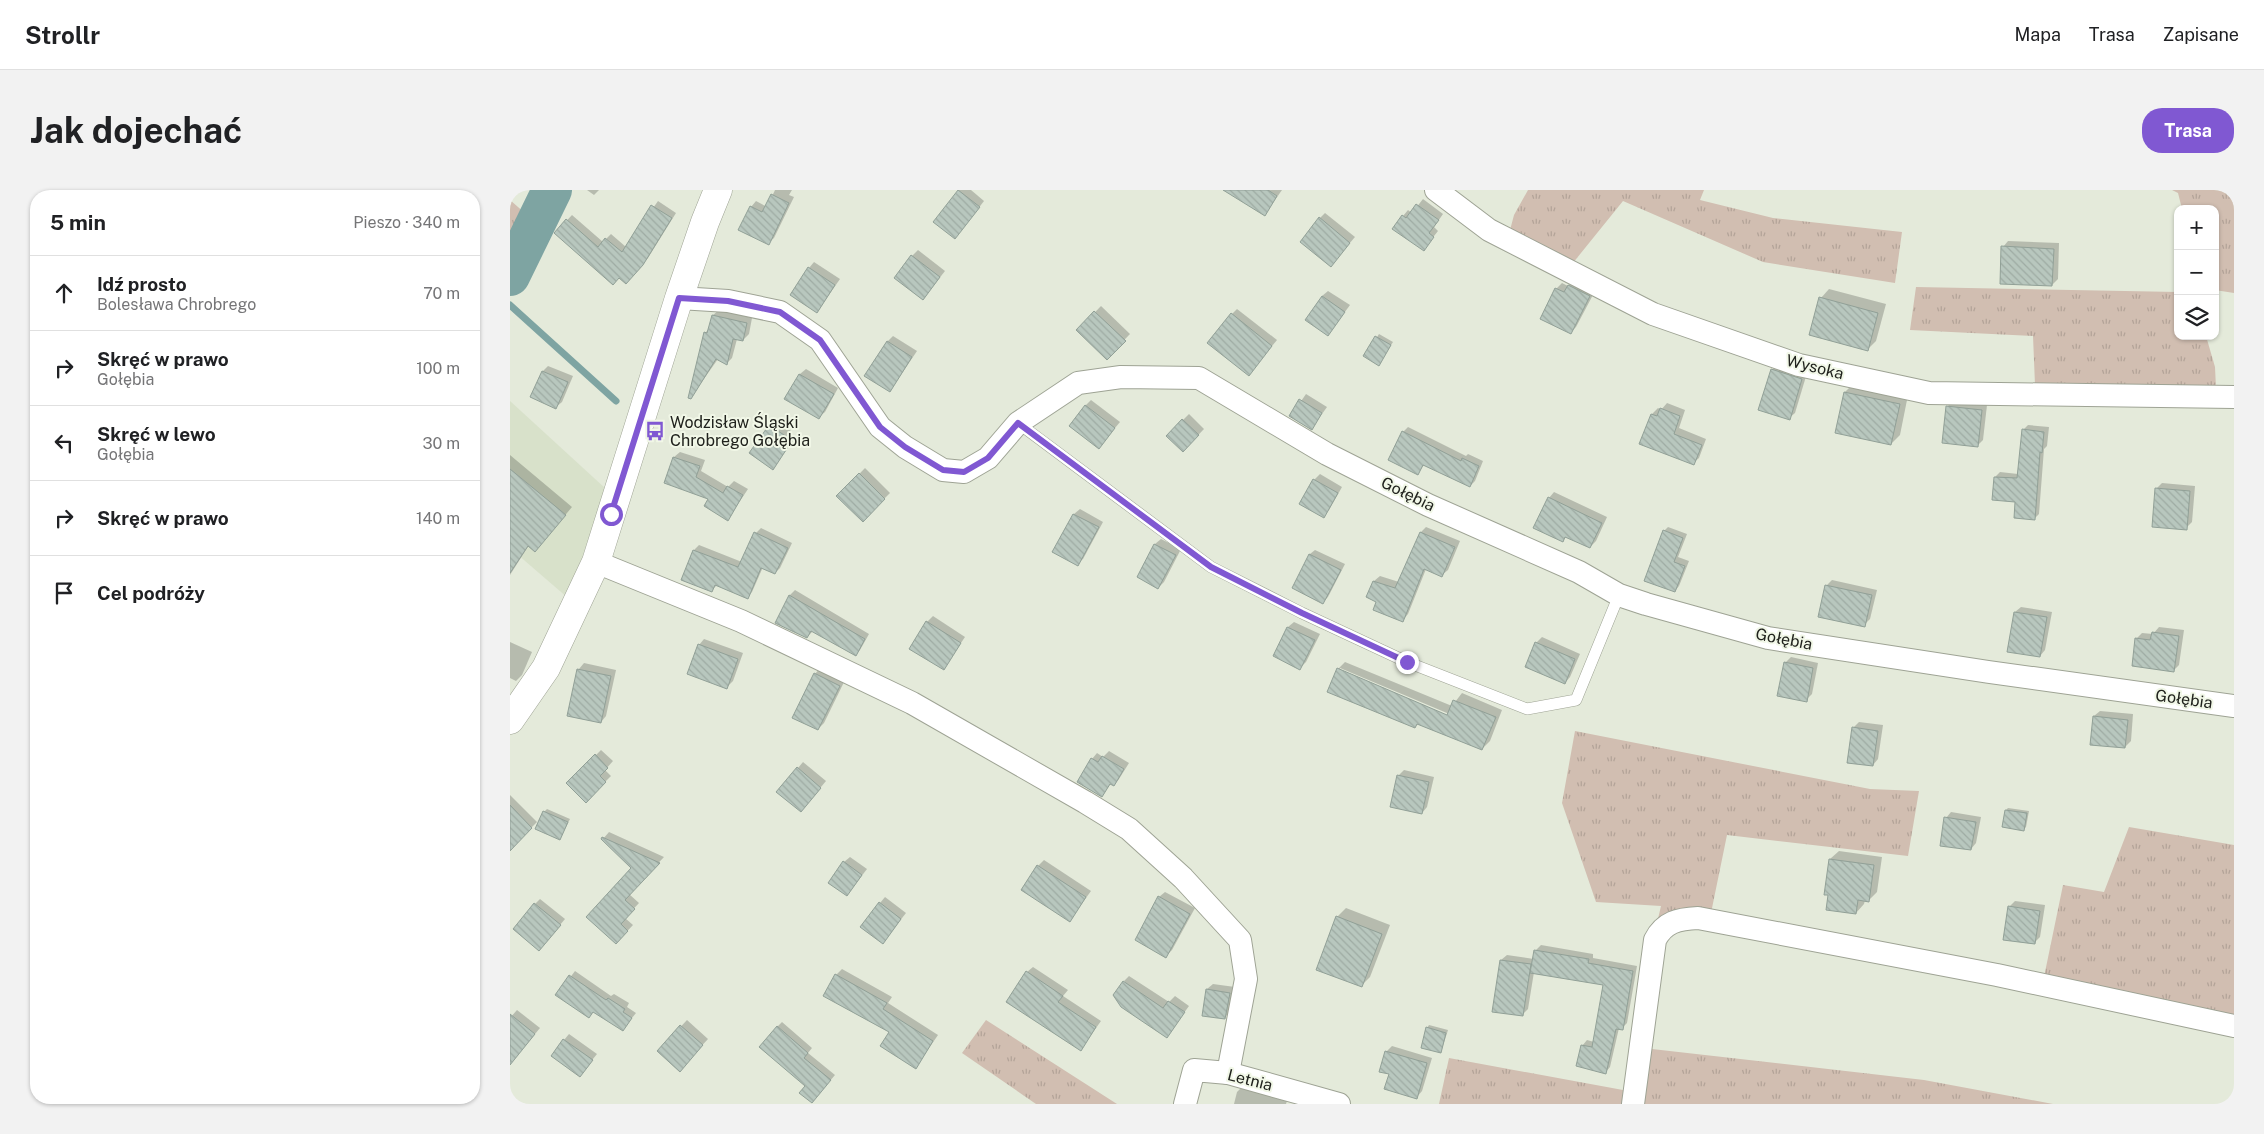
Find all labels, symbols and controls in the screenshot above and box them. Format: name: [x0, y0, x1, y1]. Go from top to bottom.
text: Strollr: [25, 21, 100, 49]
text: Mapa: [2014, 24, 2061, 45]
text: Trasa: [2089, 24, 2135, 45]
text: Zapisane: [2163, 24, 2239, 45]
button: Trasa: [2142, 108, 2234, 153]
text: Jak dojechać: [30, 110, 242, 151]
map controls: [2174, 205, 2219, 340]
button: +: [2174, 205, 2219, 250]
text: 5 min: [50, 210, 106, 235]
text: Pieszo · 340 m: [353, 213, 460, 232]
button: −: [2174, 250, 2219, 295]
text: Idź prosto: [97, 273, 187, 295]
icon: ahead: [50, 279, 78, 307]
text: 70 m: [423, 284, 460, 303]
text: Bolesława Chrobrego: [97, 295, 256, 314]
button: layers: [2174, 295, 2219, 340]
text: Skręć w prawo: [97, 348, 229, 370]
street label: Wysoka: [1784, 351, 1846, 383]
icon: right: [50, 354, 78, 382]
text: 100 m: [416, 359, 460, 378]
text: Gołębia: [97, 370, 154, 389]
place label: Wodzisław Śląski Chrobrego Gołębia: [670, 412, 810, 450]
bus stop icon: Wodzisław Śląski Chrobrego Gołębia: [644, 420, 666, 442]
text: Skręć w lewo: [97, 423, 216, 445]
icon: left: [50, 429, 78, 457]
text: 30 m: [423, 434, 460, 453]
text: Gołębia: [97, 445, 154, 464]
street label: Gołębia: [1378, 473, 1438, 515]
route start: [600, 503, 623, 526]
icon: right: [50, 504, 78, 532]
text: Skręć w prawo: [97, 507, 229, 529]
text: 140 m: [416, 509, 460, 528]
icon: arrive: [50, 579, 78, 607]
text: Cel podróży: [97, 582, 205, 604]
street label: Gołębia: [1754, 624, 1814, 654]
route end: [1396, 651, 1419, 674]
street label: Gołębia: [2154, 686, 2214, 712]
street label: Letnia: [1225, 1065, 1275, 1095]

